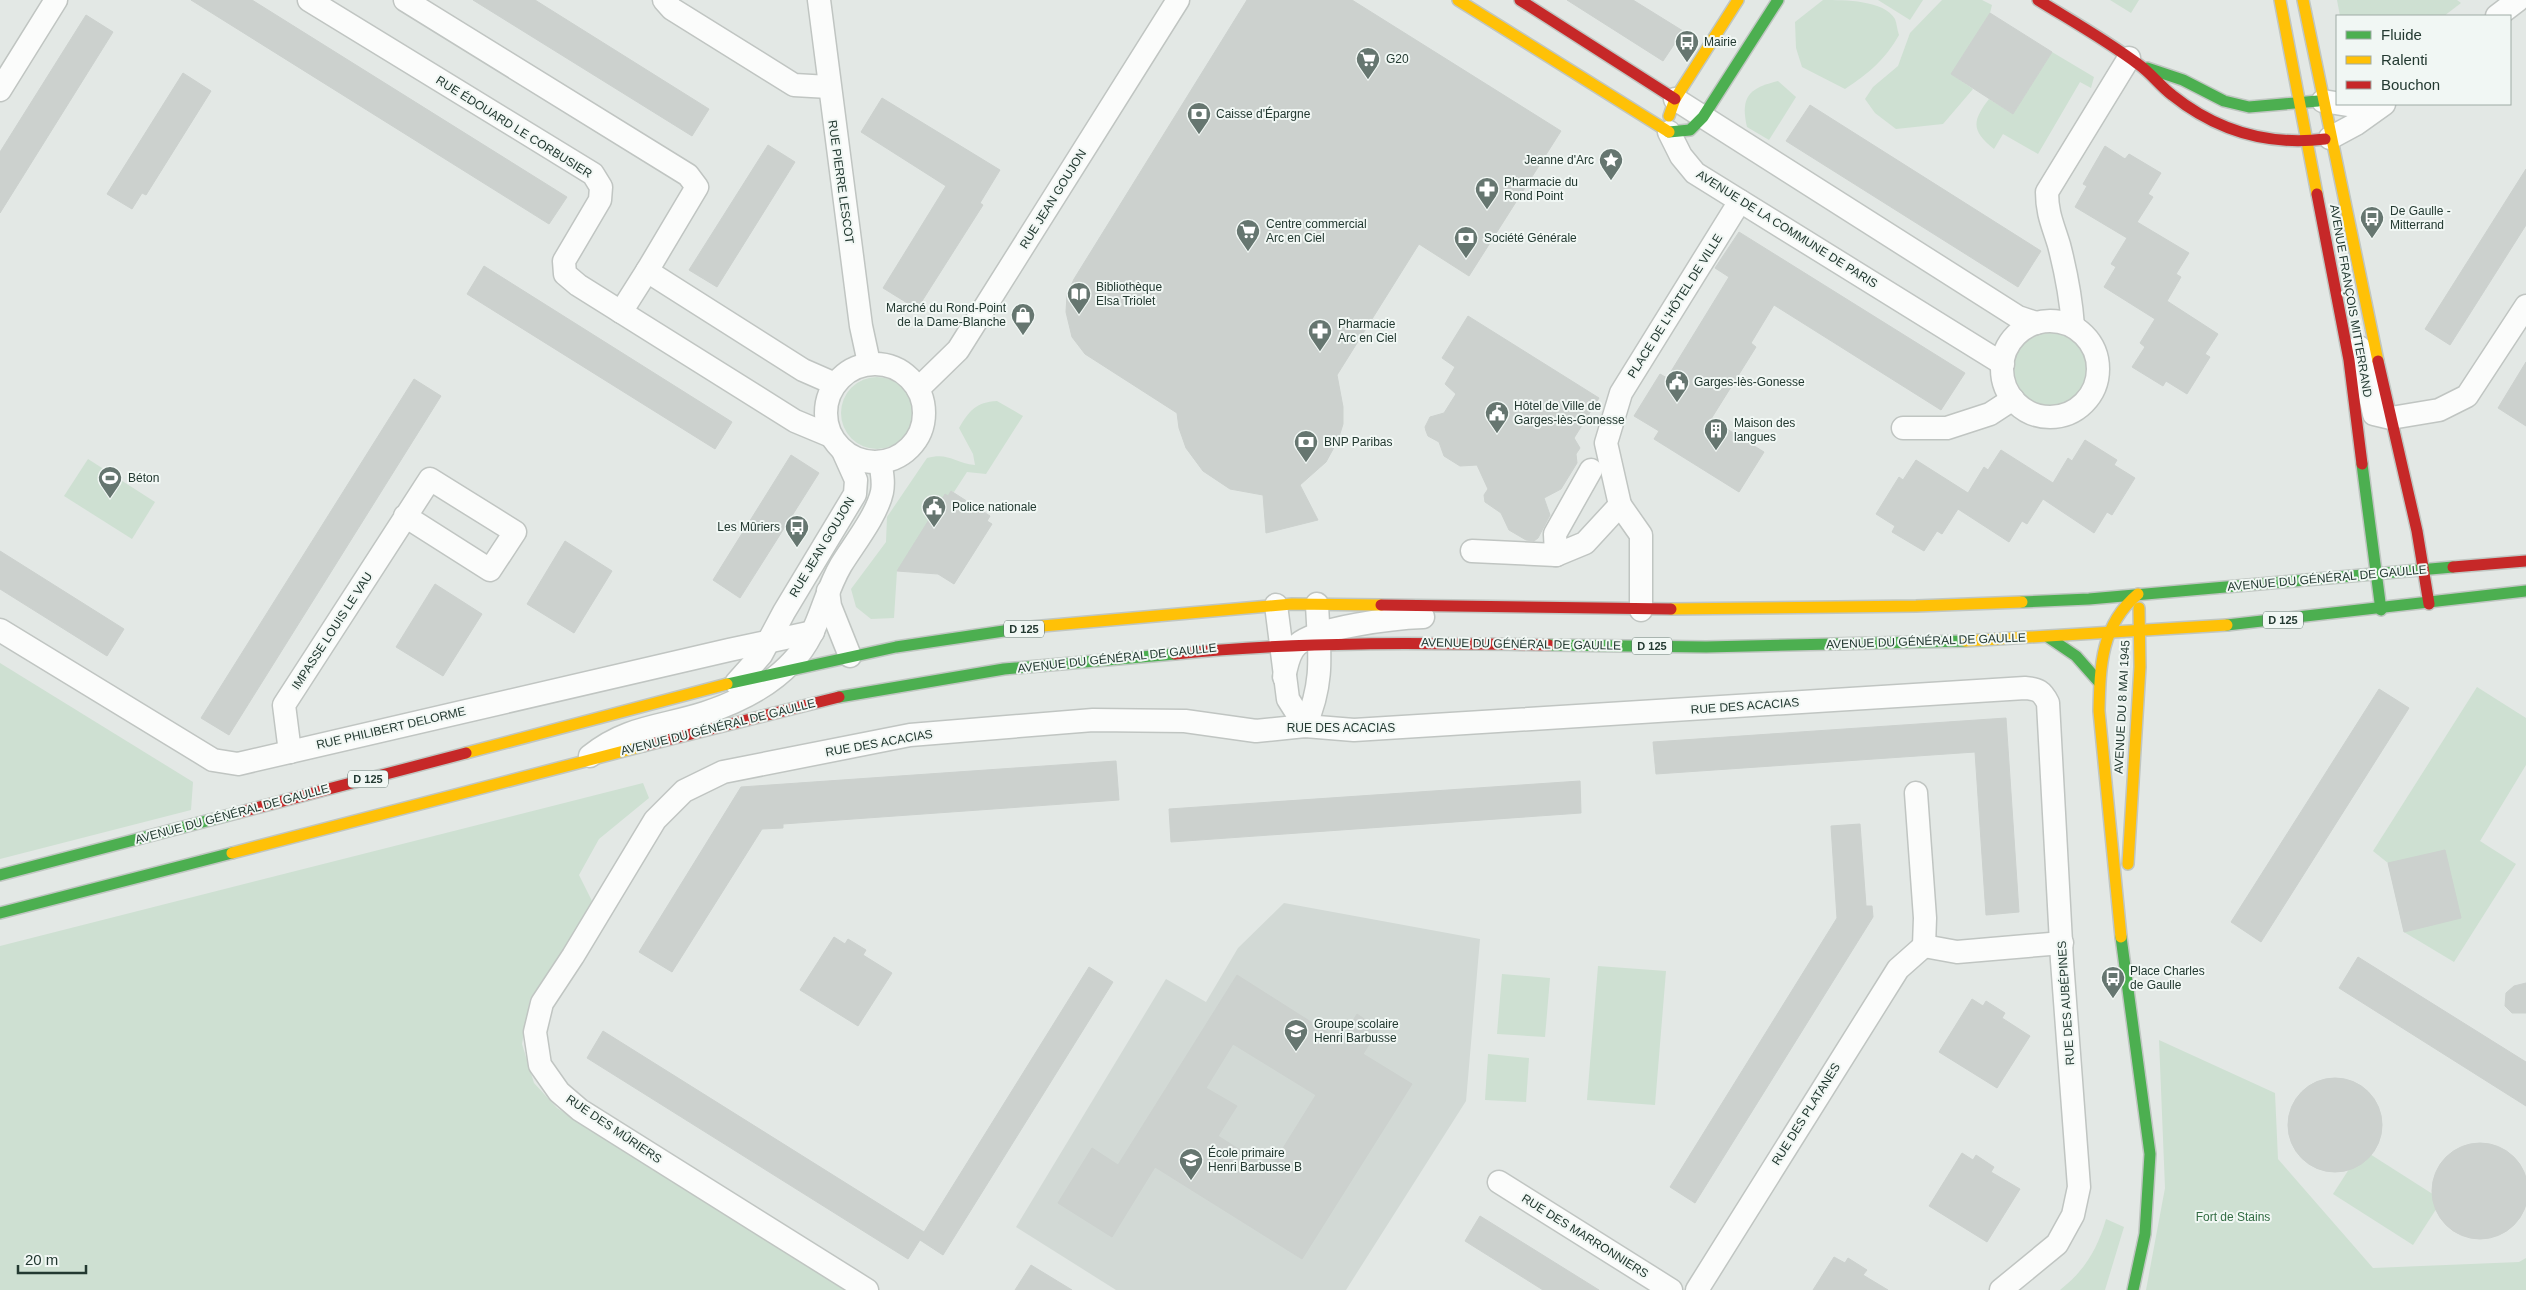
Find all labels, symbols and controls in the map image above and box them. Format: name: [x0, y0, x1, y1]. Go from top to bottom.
legend: [2336, 15, 2511, 105]
text: Fluide: [2381, 26, 2422, 43]
bus stop icon: Mairie: [1674, 29, 1700, 63]
place label: Mairie: [1704, 35, 1737, 49]
supermarket icon: G20: [1355, 46, 1381, 80]
text: Ralenti: [2381, 51, 2428, 68]
place label: G20: [1386, 52, 1409, 66]
street label: RUE ÉDOUARD LE CORBUSIER: [433, 72, 595, 181]
text: Bouchon: [2381, 76, 2440, 93]
bank icon: Caisse d'Épargne: [1186, 101, 1212, 135]
place label: Caisse d'Épargne: [1216, 106, 1311, 121]
street label: RUE PIERRE LESCOT: [825, 119, 857, 245]
street label: RUE JEAN GOUJON: [1017, 147, 1089, 251]
place icon: Jeanne d'Arc: [1598, 147, 1624, 181]
place label: Jeanne d'Arc: [1524, 153, 1594, 167]
street label: AVENUE DE LA COMMUNE DE PARIS: [1694, 167, 1880, 291]
place label: Pharmacie du Rond Point: [1504, 175, 1578, 203]
pharmacy icon: Pharmacie du Rond Point: [1474, 176, 1500, 210]
street label: AVENUE FRANÇOIS MITTERRAND: [2327, 203, 2375, 399]
place label: De Gaulle - Mitterrand: [2390, 204, 2451, 232]
bus stop icon: De Gaulle - Mitterrand: [2359, 205, 2385, 239]
place label: Centre commercial Arc en Ciel: [1266, 217, 1367, 245]
supermarket icon: Centre commercial Arc en Ciel: [1235, 218, 1261, 252]
bank icon: Société Générale: [1453, 225, 1479, 259]
place label: Société Générale: [1484, 231, 1577, 245]
street label: PLACE DE L'HÔTEL DE VILLE: [1624, 231, 1725, 381]
place label: Bibliothèque Elsa Triolet: [1096, 280, 1162, 308]
library icon: Bibliothèque Elsa Triolet: [1066, 281, 1092, 315]
place label: Marché du Rond-Point de la Dame-Blanche: [886, 301, 1007, 329]
shop icon: Marché du Rond-Point de la Dame-Blanche: [1010, 302, 1036, 336]
place label: Pharmacie Arc en Ciel: [1338, 317, 1397, 345]
pharmacy icon: Pharmacie Arc en Ciel: [1307, 318, 1333, 352]
public building icon: Garges-lès-Gonesse: [1664, 369, 1690, 403]
place label: Garges-lès-Gonesse: [1694, 375, 1805, 389]
place label: Hôtel de Ville de Garges-lès-Gonesse: [1514, 399, 1625, 427]
public building icon: Hôtel de Ville de Garges-lès-Gonesse: [1484, 400, 1510, 434]
place label: Maison des langues: [1734, 416, 1795, 444]
building icon: Maison des langues: [1703, 417, 1729, 451]
bank icon: BNP Paribas: [1293, 429, 1319, 463]
place label: BNP Paribas: [1324, 435, 1392, 449]
sports icon: Béton: [97, 465, 123, 499]
place label: Béton: [128, 471, 159, 485]
public building icon: Police nationale: [921, 494, 947, 528]
street label: RUE JEAN GOUJON: [787, 495, 857, 599]
place label: Police nationale: [952, 500, 1037, 514]
bus stop icon: Les Mûriers: [784, 514, 810, 548]
place label: Les Mûriers: [717, 520, 780, 534]
street label: AVENUE DU GÉNÉRAL DE GAULLE: [2227, 561, 2427, 594]
street label: IMPASSE LOUIS LE VAU: [289, 570, 375, 692]
road number: D 125: [2263, 612, 2303, 628]
road number: D 125: [1004, 620, 1044, 638]
street label: AVENUE DU GÉNÉRAL DE GAULLE: [1826, 630, 2026, 651]
street label: AVENUE DU GÉNÉRAL DE GAULLE: [1421, 634, 1621, 653]
road number: D 125: [1632, 637, 1672, 654]
street label: AVENUE DU 8 MAI 1945: [2112, 639, 2133, 774]
street label: AVENUE DU GÉNÉRAL DE GAULLE: [1017, 640, 1217, 675]
street label: AVENUE DU GÉNÉRAL DE GAULLE: [619, 695, 817, 758]
street label: RUE DES ACACIAS: [1690, 695, 1800, 717]
street label: RUE PHILIBERT DELORME: [315, 704, 467, 752]
street label: RUE DES ACACIAS: [1287, 721, 1395, 735]
street label: RUE DES ACACIAS: [824, 727, 934, 759]
road number: D 125: [348, 771, 388, 788]
street label: AVENUE DU GÉNÉRAL DE GAULLE: [133, 780, 330, 847]
street label: RUE DES AUBÉPINES: [2054, 940, 2077, 1066]
place label: Place Charles de Gaulle: [2130, 964, 2205, 992]
bus stop icon: Place Charles de Gaulle: [2100, 965, 2126, 999]
place label: Groupe scolaire Henri Barbusse: [1314, 1017, 1399, 1045]
school or university icon: Groupe scolaire Henri Barbusse: [1283, 1018, 1309, 1052]
street label: RUE DES PLATANES: [1769, 1060, 1843, 1168]
street label: RUE DES MÛRIERS: [564, 1091, 665, 1166]
place label: École primaire Henri Barbusse B: [1208, 1145, 1302, 1174]
school or university icon: École primaire Henri Barbusse B: [1178, 1147, 1204, 1181]
street label: RUE DES MARRONNIERS: [1519, 1191, 1651, 1281]
park label: Fort de Stains: [2196, 1210, 2270, 1224]
scale bar: [18, 1242, 85, 1274]
text: 20 m: [25, 1251, 58, 1268]

